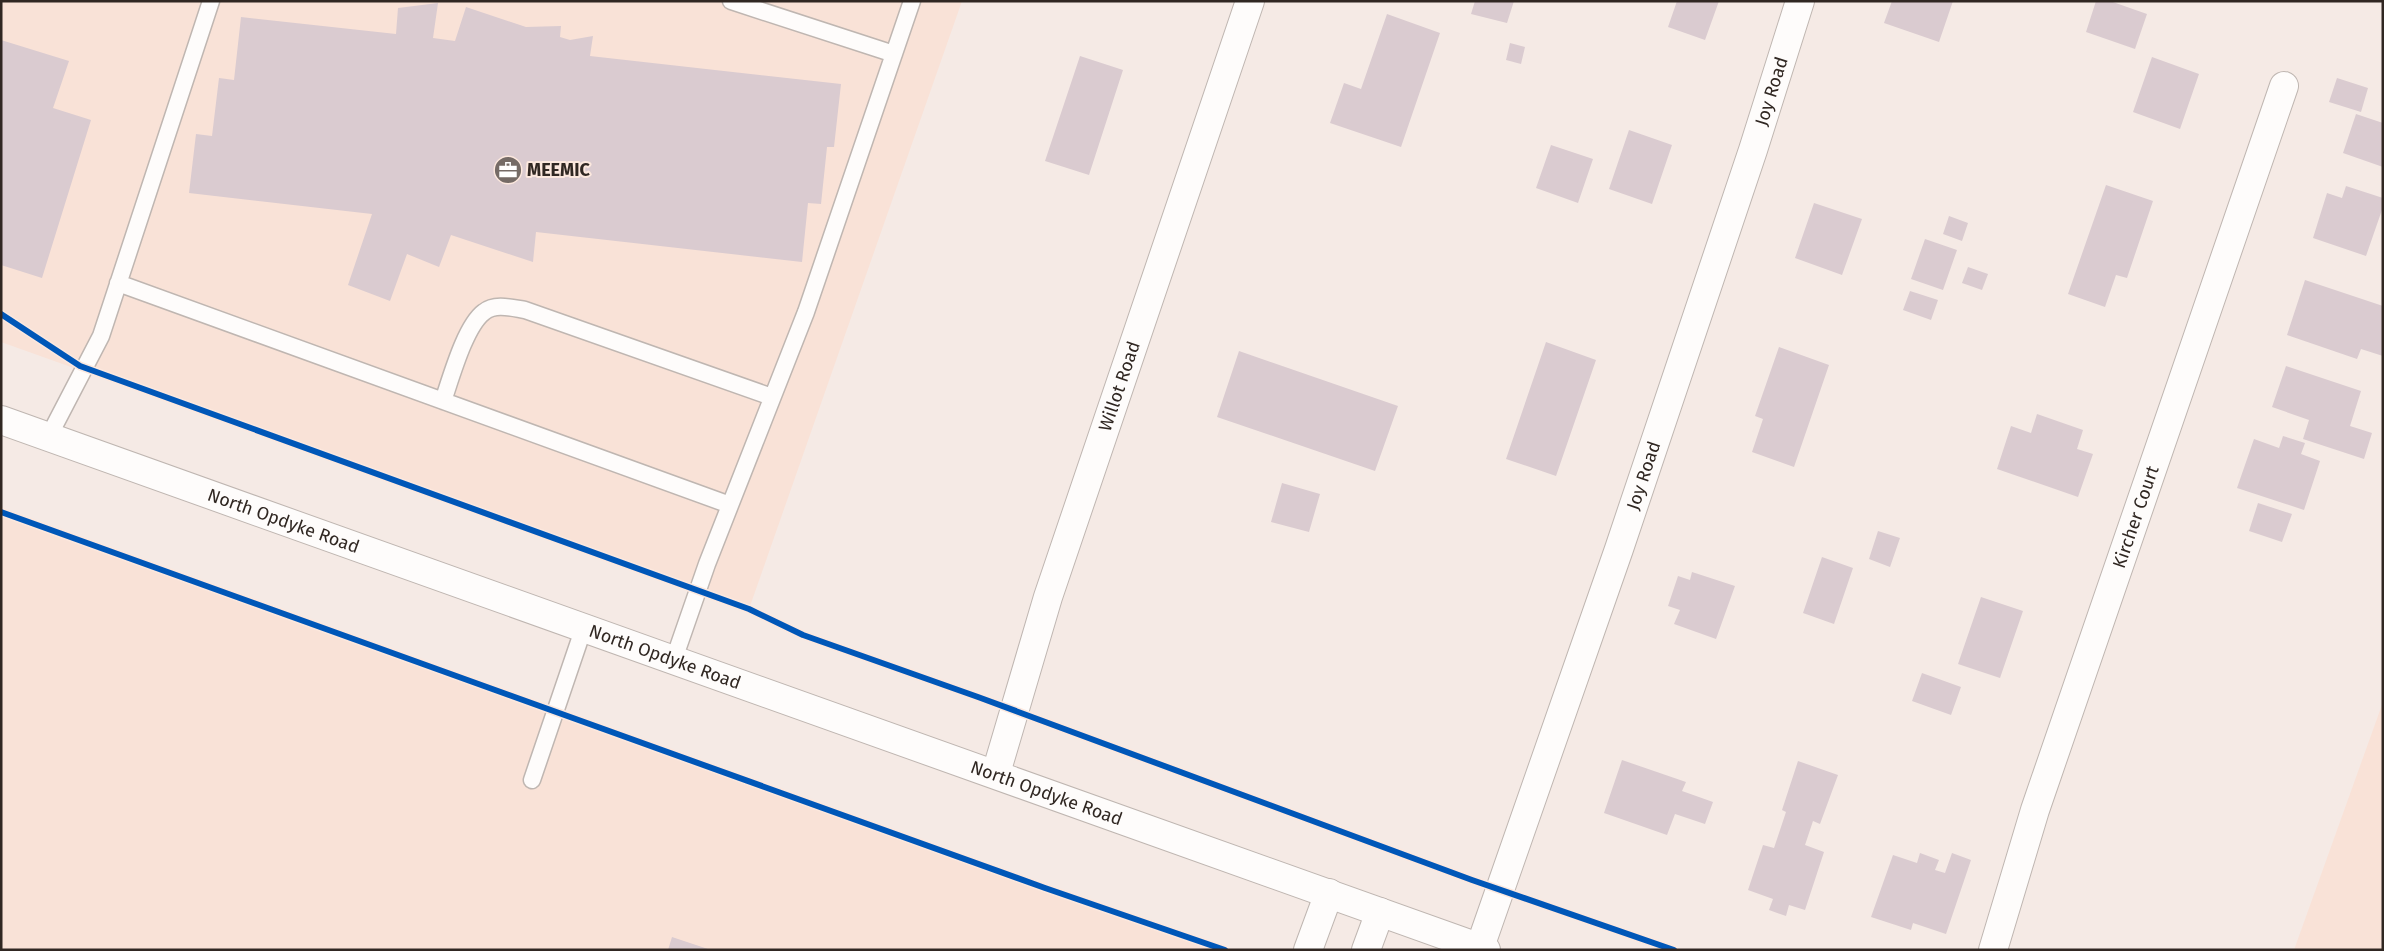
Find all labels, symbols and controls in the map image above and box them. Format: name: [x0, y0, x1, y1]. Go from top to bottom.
street label: Joy Road: [1750, 54, 1793, 129]
office icon: MEEMIC: [493, 155, 523, 185]
place label: MEEMIC: [527, 159, 591, 181]
street label: Willot Road: [1094, 338, 1145, 434]
street label: Joy Road: [1622, 438, 1665, 513]
street label: Kircher Court: [2108, 462, 2164, 571]
street label: North Opdyke Road: [205, 484, 362, 558]
street label: North Opdyke Road: [586, 620, 744, 694]
street label: North Opdyke Road: [968, 756, 1125, 830]

